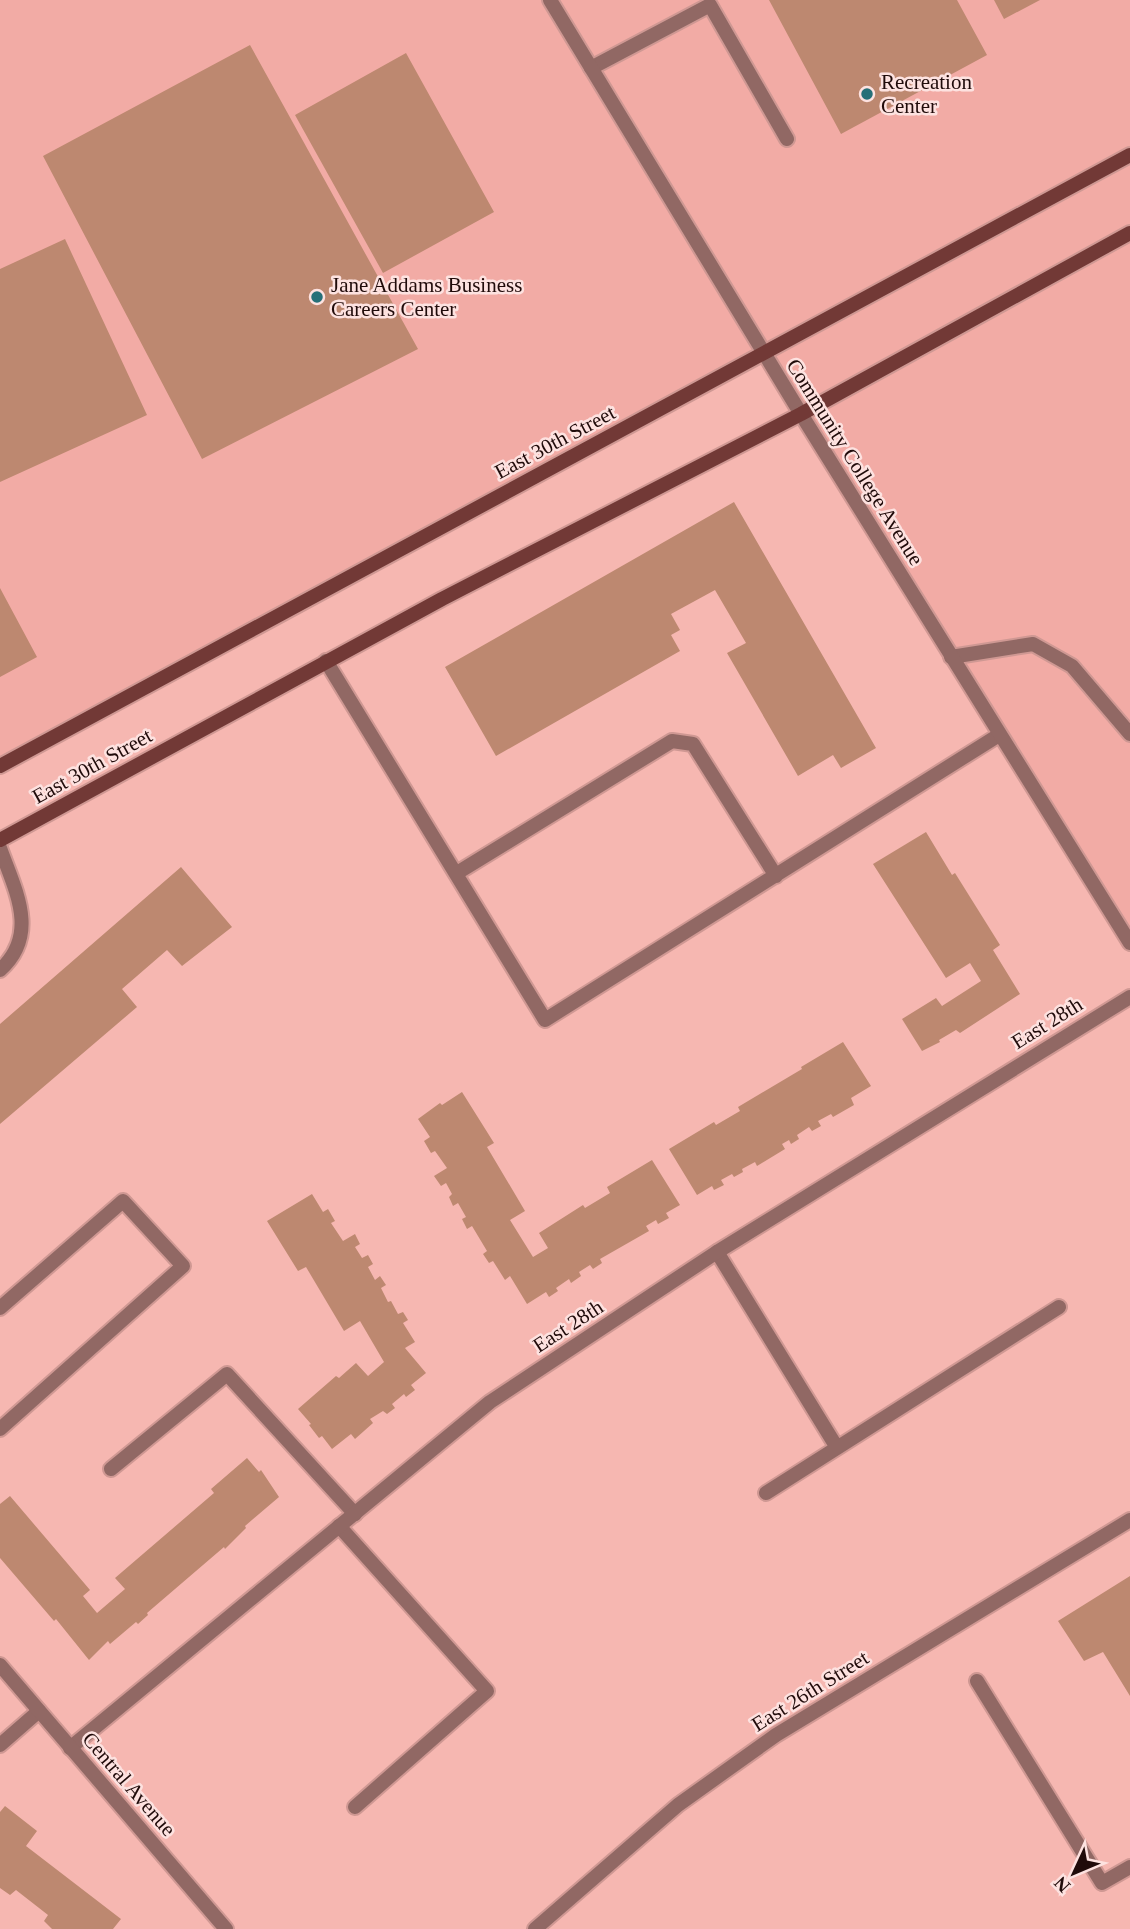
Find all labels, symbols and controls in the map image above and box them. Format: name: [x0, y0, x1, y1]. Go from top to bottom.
place label: Recreation Center: [881, 70, 972, 118]
marker: Recreation Center: [859, 86, 875, 102]
place label: Jane Addams Business Careers Center: [331, 273, 522, 321]
marker: Jane Addams Business Careers Center: [309, 289, 325, 305]
street label: Community College Avenue: [782, 354, 928, 570]
street label: East 30th Street: [491, 400, 619, 484]
street label: East 30th Street: [28, 723, 156, 809]
street label: East 28th: [1007, 992, 1087, 1054]
street label: East 28th: [528, 1294, 608, 1358]
street label: East 26th Street: [747, 1646, 873, 1736]
street label: Central Avenue: [77, 1727, 181, 1841]
north arrow: [1039, 1838, 1109, 1908]
text: N: [1050, 1872, 1074, 1897]

